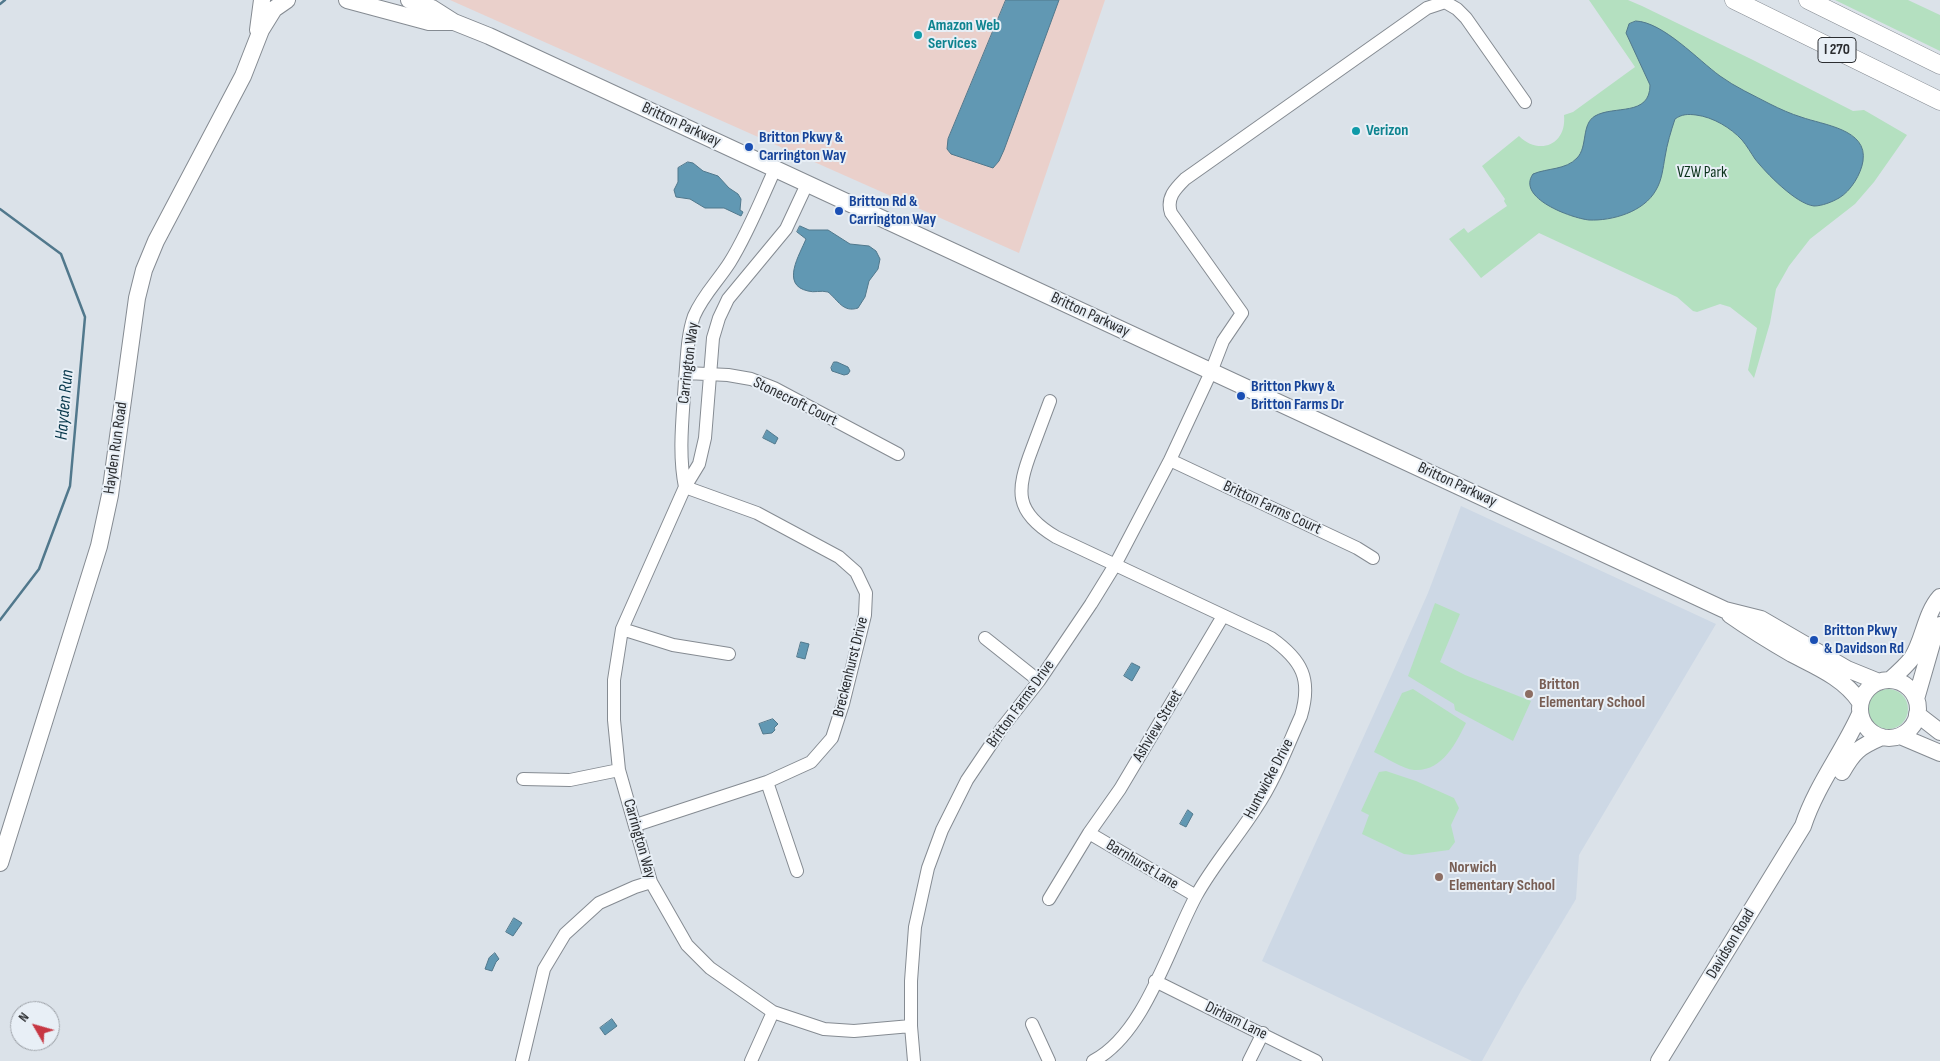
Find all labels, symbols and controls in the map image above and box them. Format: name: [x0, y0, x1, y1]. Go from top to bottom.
place label: Amazon Web Services: [928, 16, 1000, 54]
marker: Amazon Web Services: [912, 29, 924, 41]
road number: I 270: [1818, 38, 1856, 62]
street label: Britton Parkway: [639, 98, 723, 152]
place label: Verizon: [1366, 121, 1408, 141]
marker: Verizon: [1350, 125, 1362, 137]
place label: Britton Pkwy & Carrington Way: [759, 128, 846, 166]
marker: Britton Pkwy & Carrington Way: [743, 141, 755, 153]
park label: VZW Park: [1677, 163, 1727, 183]
place label: Britton Rd & Carrington Way: [849, 192, 936, 230]
marker: Britton Rd & Carrington Way: [833, 205, 845, 217]
street label: Britton Parkway: [1048, 288, 1132, 342]
street label: Carrington Way: [674, 321, 704, 405]
water label: Hayden Run: [51, 369, 79, 441]
street label: Stonecroft Court: [750, 373, 840, 431]
place label: Britton Pkwy & Britton Farms Dr: [1251, 377, 1344, 415]
marker: Britton Pkwy & Britton Farms Dr: [1235, 390, 1247, 402]
street label: Hayden Run Road: [100, 401, 132, 495]
street label: Britton Parkway: [1415, 458, 1499, 512]
street label: Britton Farms Court: [1220, 477, 1324, 539]
street label: Breckenhurst Drive: [829, 615, 873, 719]
place label: Britton Pkwy & Davidson Rd: [1824, 621, 1904, 659]
marker: Britton Pkwy & Davidson Rd: [1808, 634, 1820, 646]
street label: Britton Farms Drive: [983, 657, 1059, 751]
place label: Britton Elementary School: [1539, 675, 1645, 713]
street label: Ashview Street: [1129, 687, 1187, 765]
marker: Britton Elementary School: [1523, 688, 1535, 700]
street label: Huntwicke Drive: [1240, 736, 1298, 822]
street label: Carrington Way: [618, 797, 660, 881]
street label: Barnhurst Lane: [1102, 836, 1182, 894]
place label: Norwich Elementary School: [1449, 858, 1555, 896]
marker: Norwich Elementary School: [1433, 871, 1445, 883]
street label: Davidson Road: [1703, 906, 1759, 982]
street label: Dirham Lane: [1202, 998, 1270, 1044]
north arrow: [10, 1001, 60, 1051]
text: N: [15, 1009, 33, 1025]

